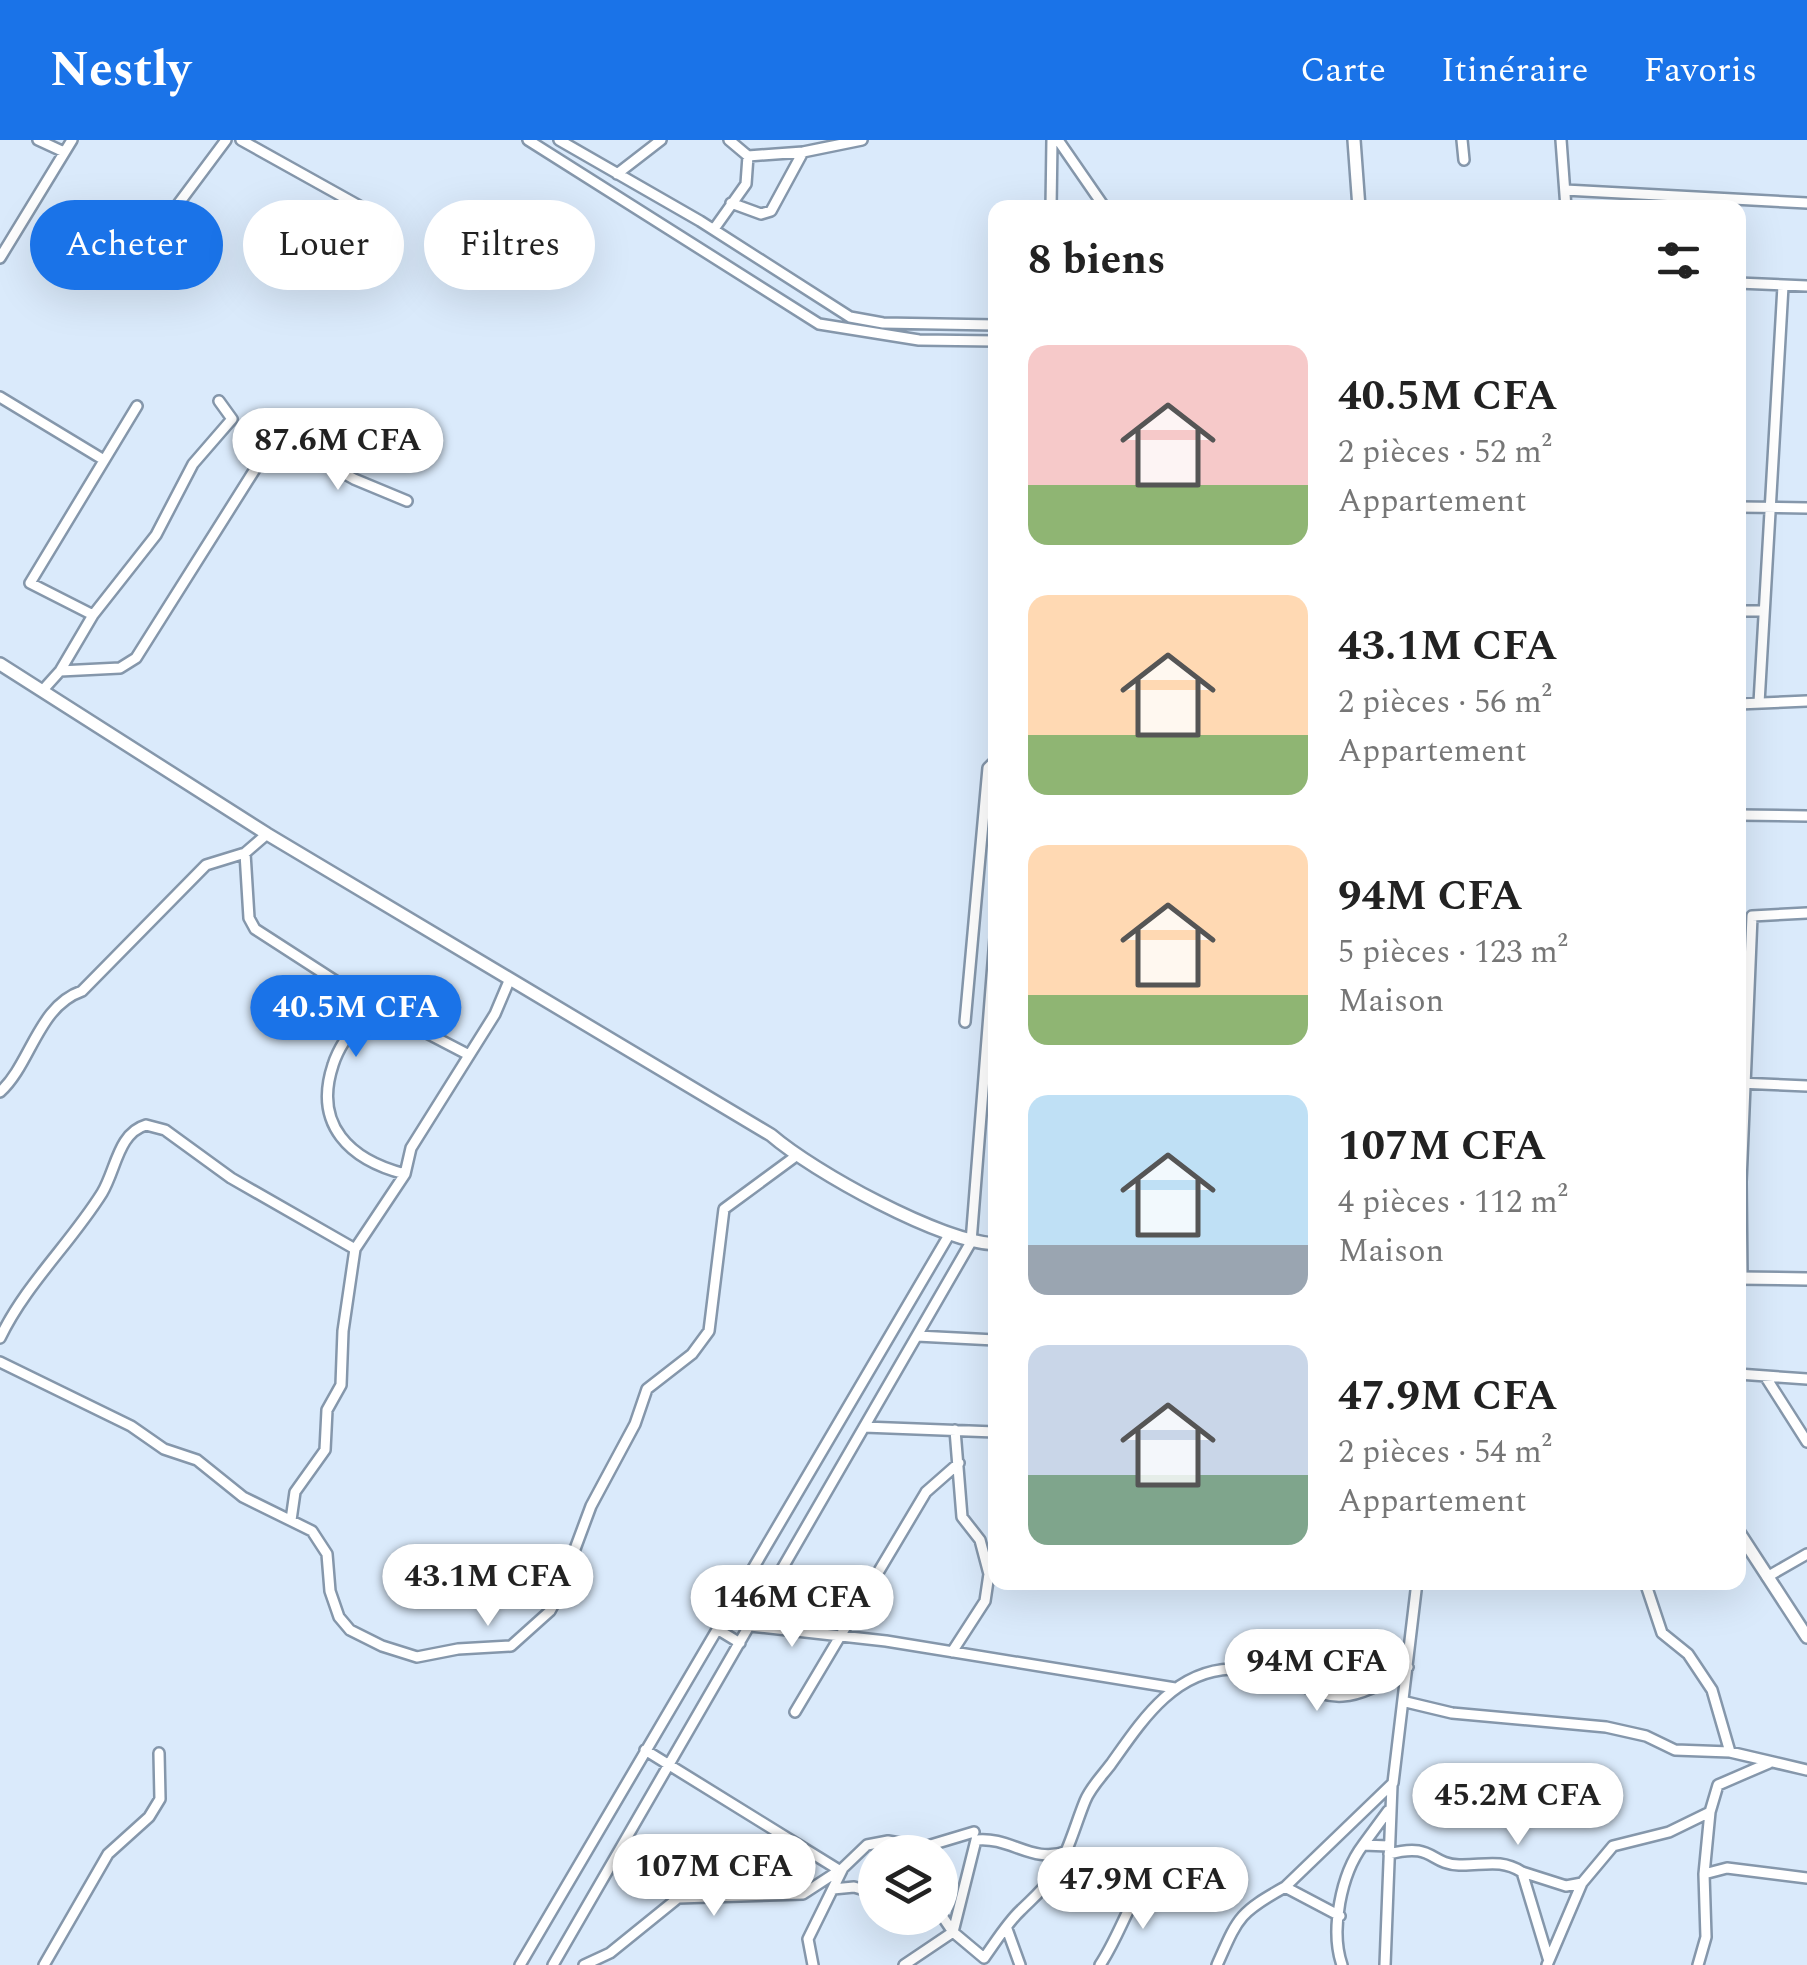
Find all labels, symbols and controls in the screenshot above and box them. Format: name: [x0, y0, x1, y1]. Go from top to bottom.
text: Nestly: [50, 34, 191, 107]
text: Carte: [1300, 44, 1386, 97]
text: Itinéraire: [1441, 44, 1588, 97]
text: Favoris: [1643, 44, 1757, 97]
chip: Acheter: [30, 200, 223, 290]
chip: Louer: [243, 200, 404, 290]
chip: Filtres: [424, 200, 595, 290]
text: 8 biens: [1028, 229, 1166, 292]
icon: filters: [1651, 233, 1706, 288]
text: 40.5M CFA: [1338, 365, 1558, 428]
icon: home: [1108, 385, 1228, 505]
pin: 87.6M CFA: [224, 408, 452, 493]
text: 87.6M CFA: [254, 416, 422, 465]
text: 2 pièces · 52 m²: [1338, 428, 1552, 477]
text: Appartement: [1338, 477, 1527, 526]
text: 43.1M CFA: [1338, 615, 1558, 678]
icon: home: [1108, 635, 1228, 755]
text: 2 pièces · 56 m²: [1338, 678, 1552, 727]
text: Appartement: [1338, 727, 1527, 776]
text: 94M CFA: [1338, 865, 1523, 928]
icon: home: [1108, 885, 1228, 1005]
text: 5 pièces · 123 m²: [1338, 928, 1568, 977]
pin: 40.5M CFA: [242, 975, 470, 1060]
text: Maison: [1338, 977, 1444, 1026]
text: 40.5M CFA: [272, 983, 440, 1032]
text: 107M CFA: [1338, 1115, 1546, 1178]
icon: home: [1108, 1135, 1228, 1255]
text: 4 pièces · 112 m²: [1338, 1178, 1568, 1227]
text: Maison: [1338, 1227, 1444, 1276]
text: 47.9M CFA: [1338, 1365, 1558, 1428]
icon: home: [1108, 1385, 1228, 1505]
text: 2 pièces · 54 m²: [1338, 1428, 1552, 1477]
text: Appartement: [1338, 1477, 1527, 1526]
pin: 43.1M CFA: [374, 1544, 602, 1629]
text: 43.1M CFA: [404, 1552, 572, 1601]
pin: 146M CFA: [689, 1565, 895, 1650]
text: 146M CFA: [713, 1573, 871, 1622]
pin: 94M CFA: [1225, 1629, 1409, 1714]
text: 94M CFA: [1247, 1637, 1387, 1686]
pin: 45.2M CFA: [1404, 1763, 1632, 1848]
text: 45.2M CFA: [1434, 1771, 1602, 1820]
pin: 107M CFA: [611, 1834, 817, 1919]
map controls: [858, 1835, 958, 1935]
button: layers: [858, 1835, 958, 1935]
text: 107M CFA: [635, 1842, 793, 1891]
pin: 47.9M CFA: [1029, 1847, 1257, 1932]
text: 47.9M CFA: [1059, 1855, 1227, 1904]

